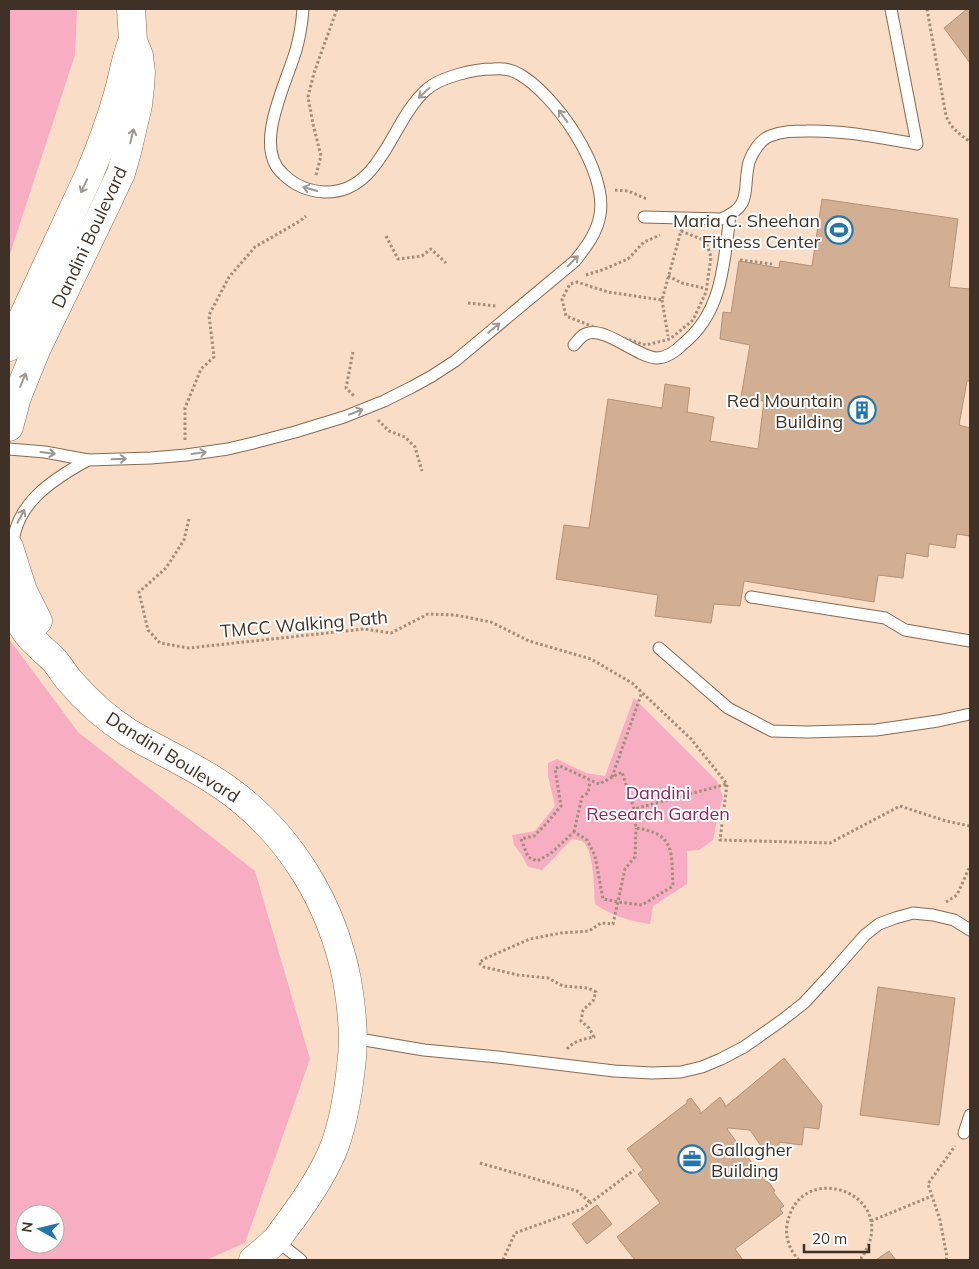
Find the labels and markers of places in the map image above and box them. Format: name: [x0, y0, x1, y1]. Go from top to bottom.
place label: Maria C. Sheehan Fitness Center: [673, 209, 820, 253]
sports icon: Maria C. Sheehan Fitness Center: [824, 215, 854, 245]
place label: Red Mountain Building: [727, 389, 843, 433]
building icon: Red Mountain Building: [847, 395, 877, 425]
place label: Gallagher Building: [711, 1138, 793, 1182]
office icon: Gallagher Building: [677, 1144, 707, 1174]

